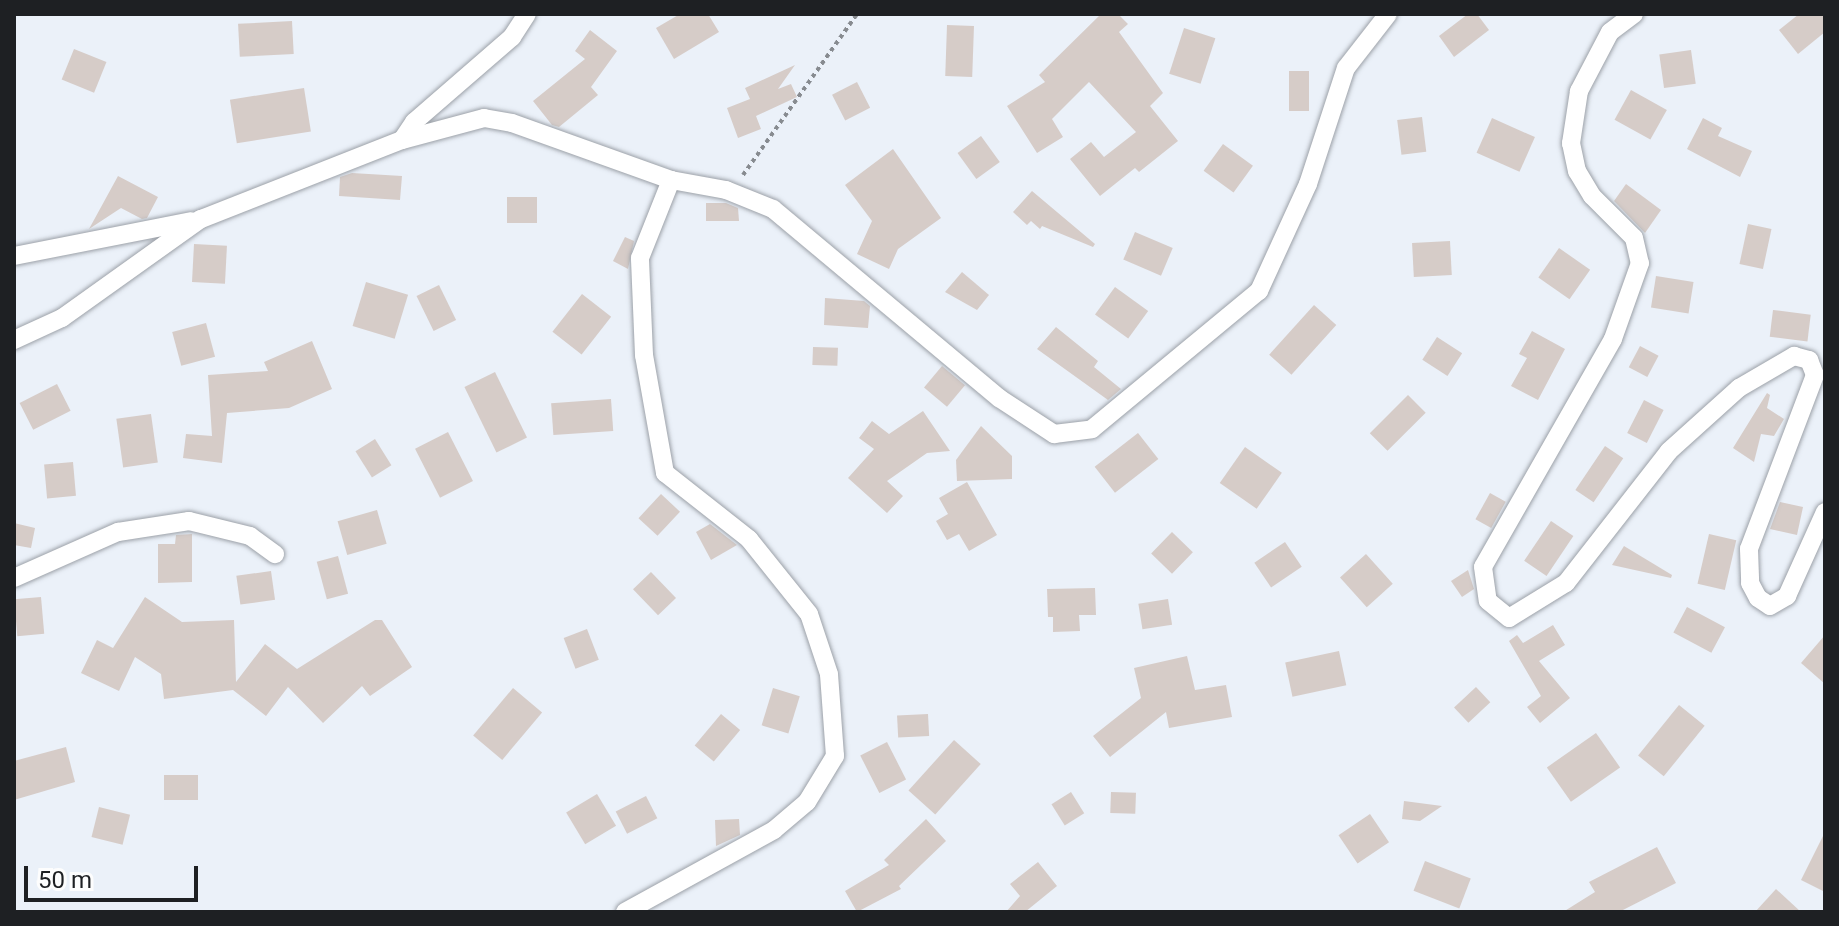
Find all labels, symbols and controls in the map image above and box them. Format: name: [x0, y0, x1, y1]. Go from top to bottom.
scale bar: [28, 850, 202, 900]
text: 50 m: [38, 866, 92, 894]

